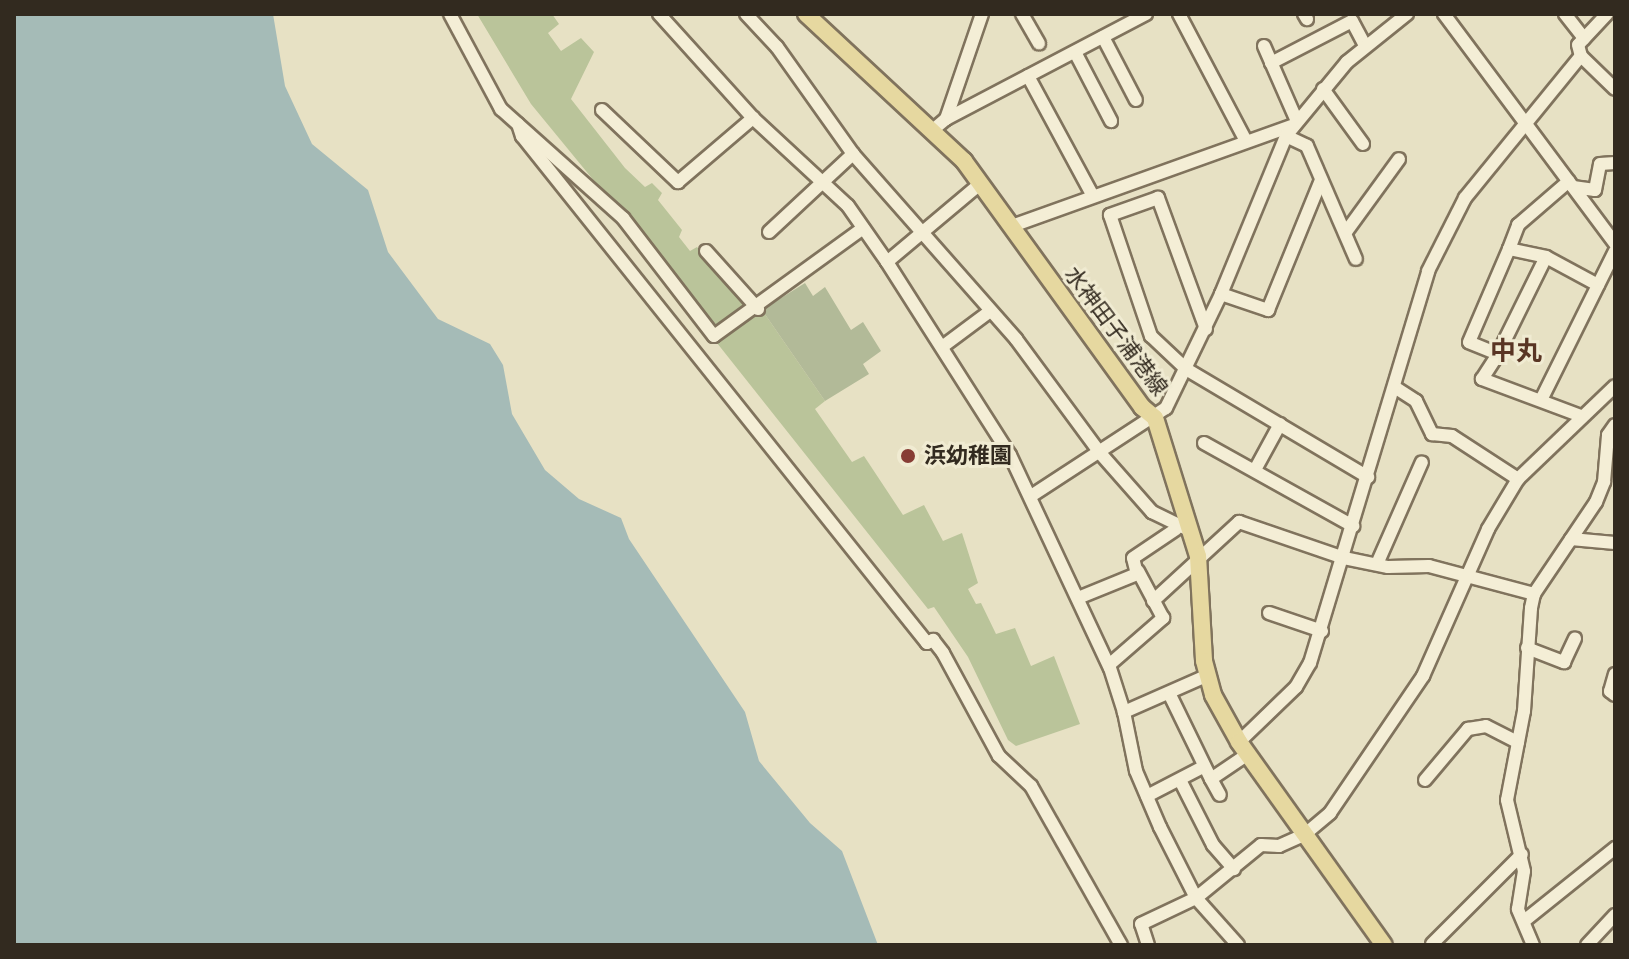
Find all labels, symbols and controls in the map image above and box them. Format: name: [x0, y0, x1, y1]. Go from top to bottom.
street label: 水神田子浦港線: [1059, 262, 1173, 400]
district label: 中丸: [1490, 335, 1542, 367]
place label: 浜幼稚園: [924, 443, 1012, 469]
marker: 浜幼稚園: [899, 447, 917, 465]

